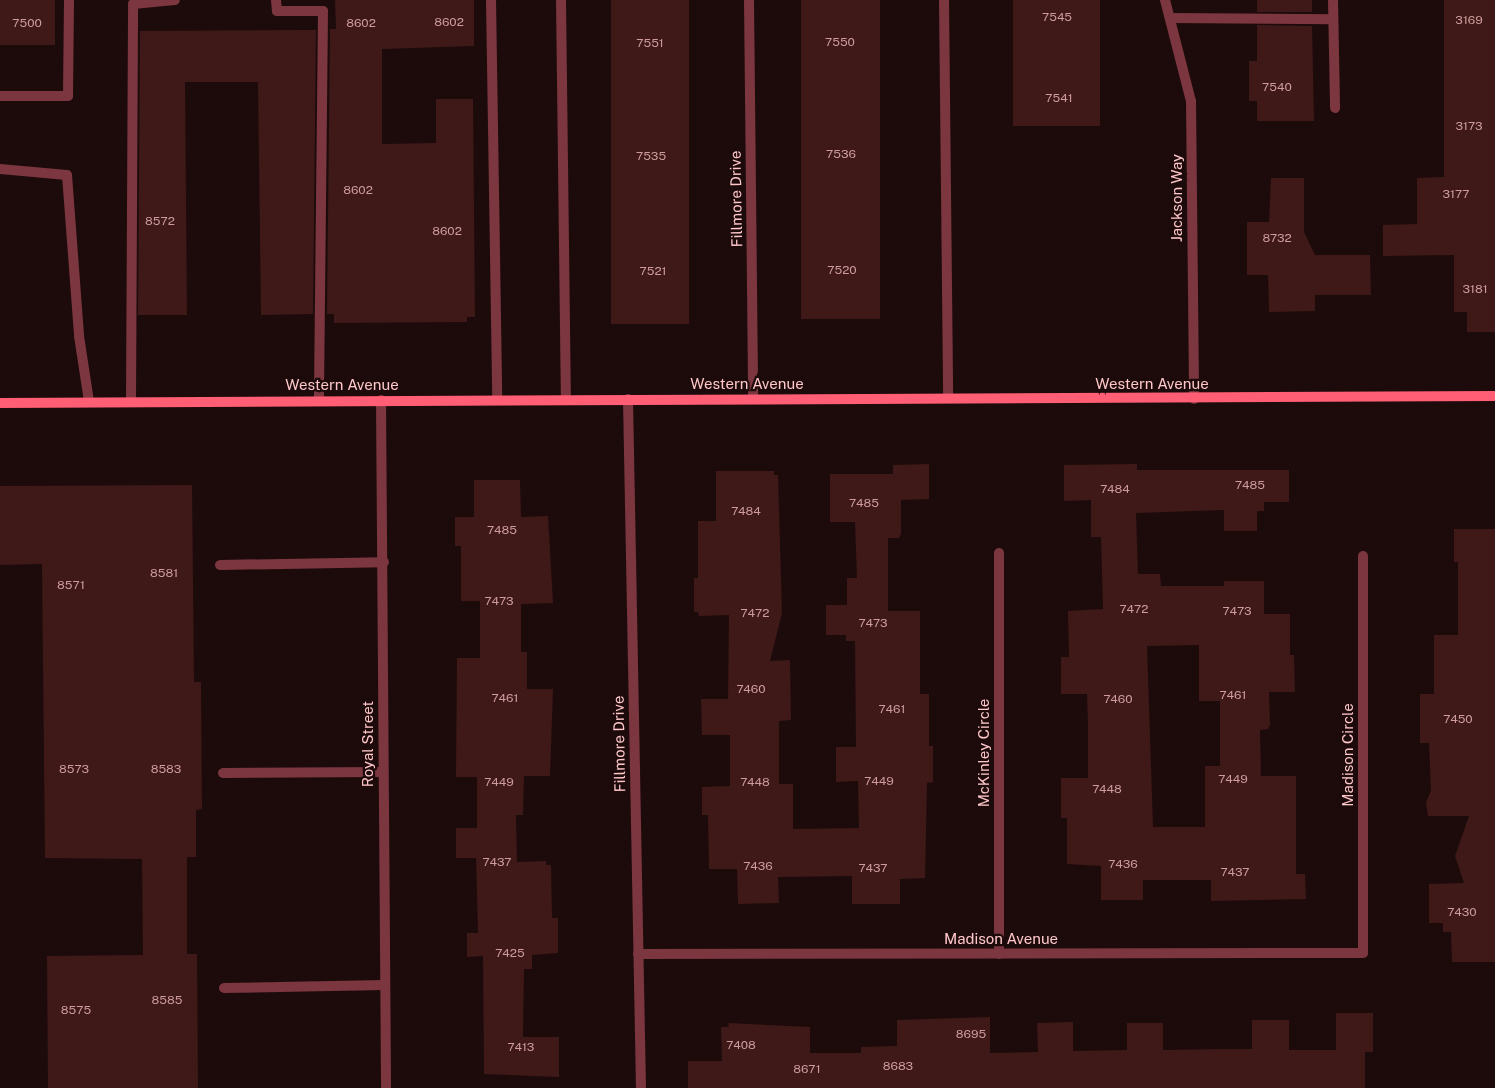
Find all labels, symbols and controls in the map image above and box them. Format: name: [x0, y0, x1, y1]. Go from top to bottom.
house number: 7545: [1042, 11, 1072, 25]
house number: 3169: [1455, 14, 1483, 28]
house number: 8602: [434, 16, 464, 30]
house number: 7500: [12, 17, 42, 31]
house number: 8602: [346, 17, 376, 31]
house number: 7550: [825, 36, 855, 50]
house number: 7551: [636, 37, 664, 51]
house number: 7540: [1262, 81, 1292, 95]
house number: 7541: [1045, 92, 1073, 106]
house number: 3173: [1456, 120, 1482, 134]
house number: 7536: [826, 148, 856, 162]
house number: 7535: [636, 150, 666, 164]
street label: Fillmore Drive: [726, 150, 746, 248]
street label: Jackson Way: [1168, 154, 1186, 242]
house number: 8602: [343, 184, 373, 198]
house number: 3177: [1442, 188, 1470, 202]
house number: 8572: [145, 215, 175, 229]
house number: 8602: [432, 225, 462, 239]
house number: 8732: [1262, 232, 1292, 246]
house number: 7520: [827, 264, 857, 278]
house number: 7521: [640, 265, 666, 279]
house number: 3181: [1462, 283, 1488, 297]
street label: Western Avenue: [690, 375, 804, 393]
street label: Western Avenue: [1095, 375, 1209, 393]
street label: Western Avenue: [285, 376, 399, 394]
house number: 7485: [1235, 479, 1265, 493]
house number: 7484: [1100, 483, 1130, 497]
house number: 7485: [849, 497, 879, 511]
house number: 7484: [731, 505, 761, 519]
house number: 7485: [487, 524, 517, 538]
house number: 8581: [150, 567, 178, 581]
house number: 8571: [57, 579, 85, 593]
house number: 7473: [485, 595, 513, 609]
house number: 7472: [1120, 603, 1148, 617]
house number: 7473: [1223, 605, 1251, 619]
house number: 7472: [741, 607, 769, 621]
house number: 7473: [859, 617, 887, 631]
house number: 7460: [736, 683, 766, 697]
house number: 7461: [1220, 689, 1246, 703]
house number: 7461: [492, 692, 518, 706]
house number: 7460: [1103, 693, 1133, 707]
street label: Fillmore Drive: [609, 695, 629, 793]
street label: McKinley Circle: [975, 699, 993, 807]
street label: Royal Street: [359, 701, 377, 787]
house number: 7461: [879, 703, 905, 717]
street label: Madison Circle: [1339, 703, 1357, 807]
house number: 7450: [1443, 713, 1473, 727]
house number: 8573: [59, 763, 89, 777]
house number: 8583: [151, 763, 181, 777]
house number: 7449: [1218, 773, 1248, 787]
house number: 7449: [864, 775, 894, 789]
house number: 7449: [484, 776, 514, 790]
house number: 7448: [740, 776, 770, 790]
house number: 7448: [1092, 783, 1122, 797]
house number: 7437: [483, 856, 511, 870]
house number: 7436: [1108, 858, 1138, 872]
house number: 7436: [743, 860, 773, 874]
house number: 7437: [859, 862, 887, 876]
house number: 7437: [1221, 866, 1249, 880]
house number: 7430: [1447, 906, 1477, 920]
street label: Madison Avenue: [944, 930, 1058, 948]
house number: 7425: [495, 947, 525, 961]
house number: 8585: [152, 994, 182, 1008]
house number: 8575: [61, 1004, 91, 1018]
house number: 8695: [956, 1028, 986, 1042]
house number: 7408: [726, 1039, 756, 1053]
house number: 7413: [508, 1041, 534, 1055]
house number: 8683: [883, 1060, 913, 1074]
house number: 8671: [793, 1063, 821, 1077]

